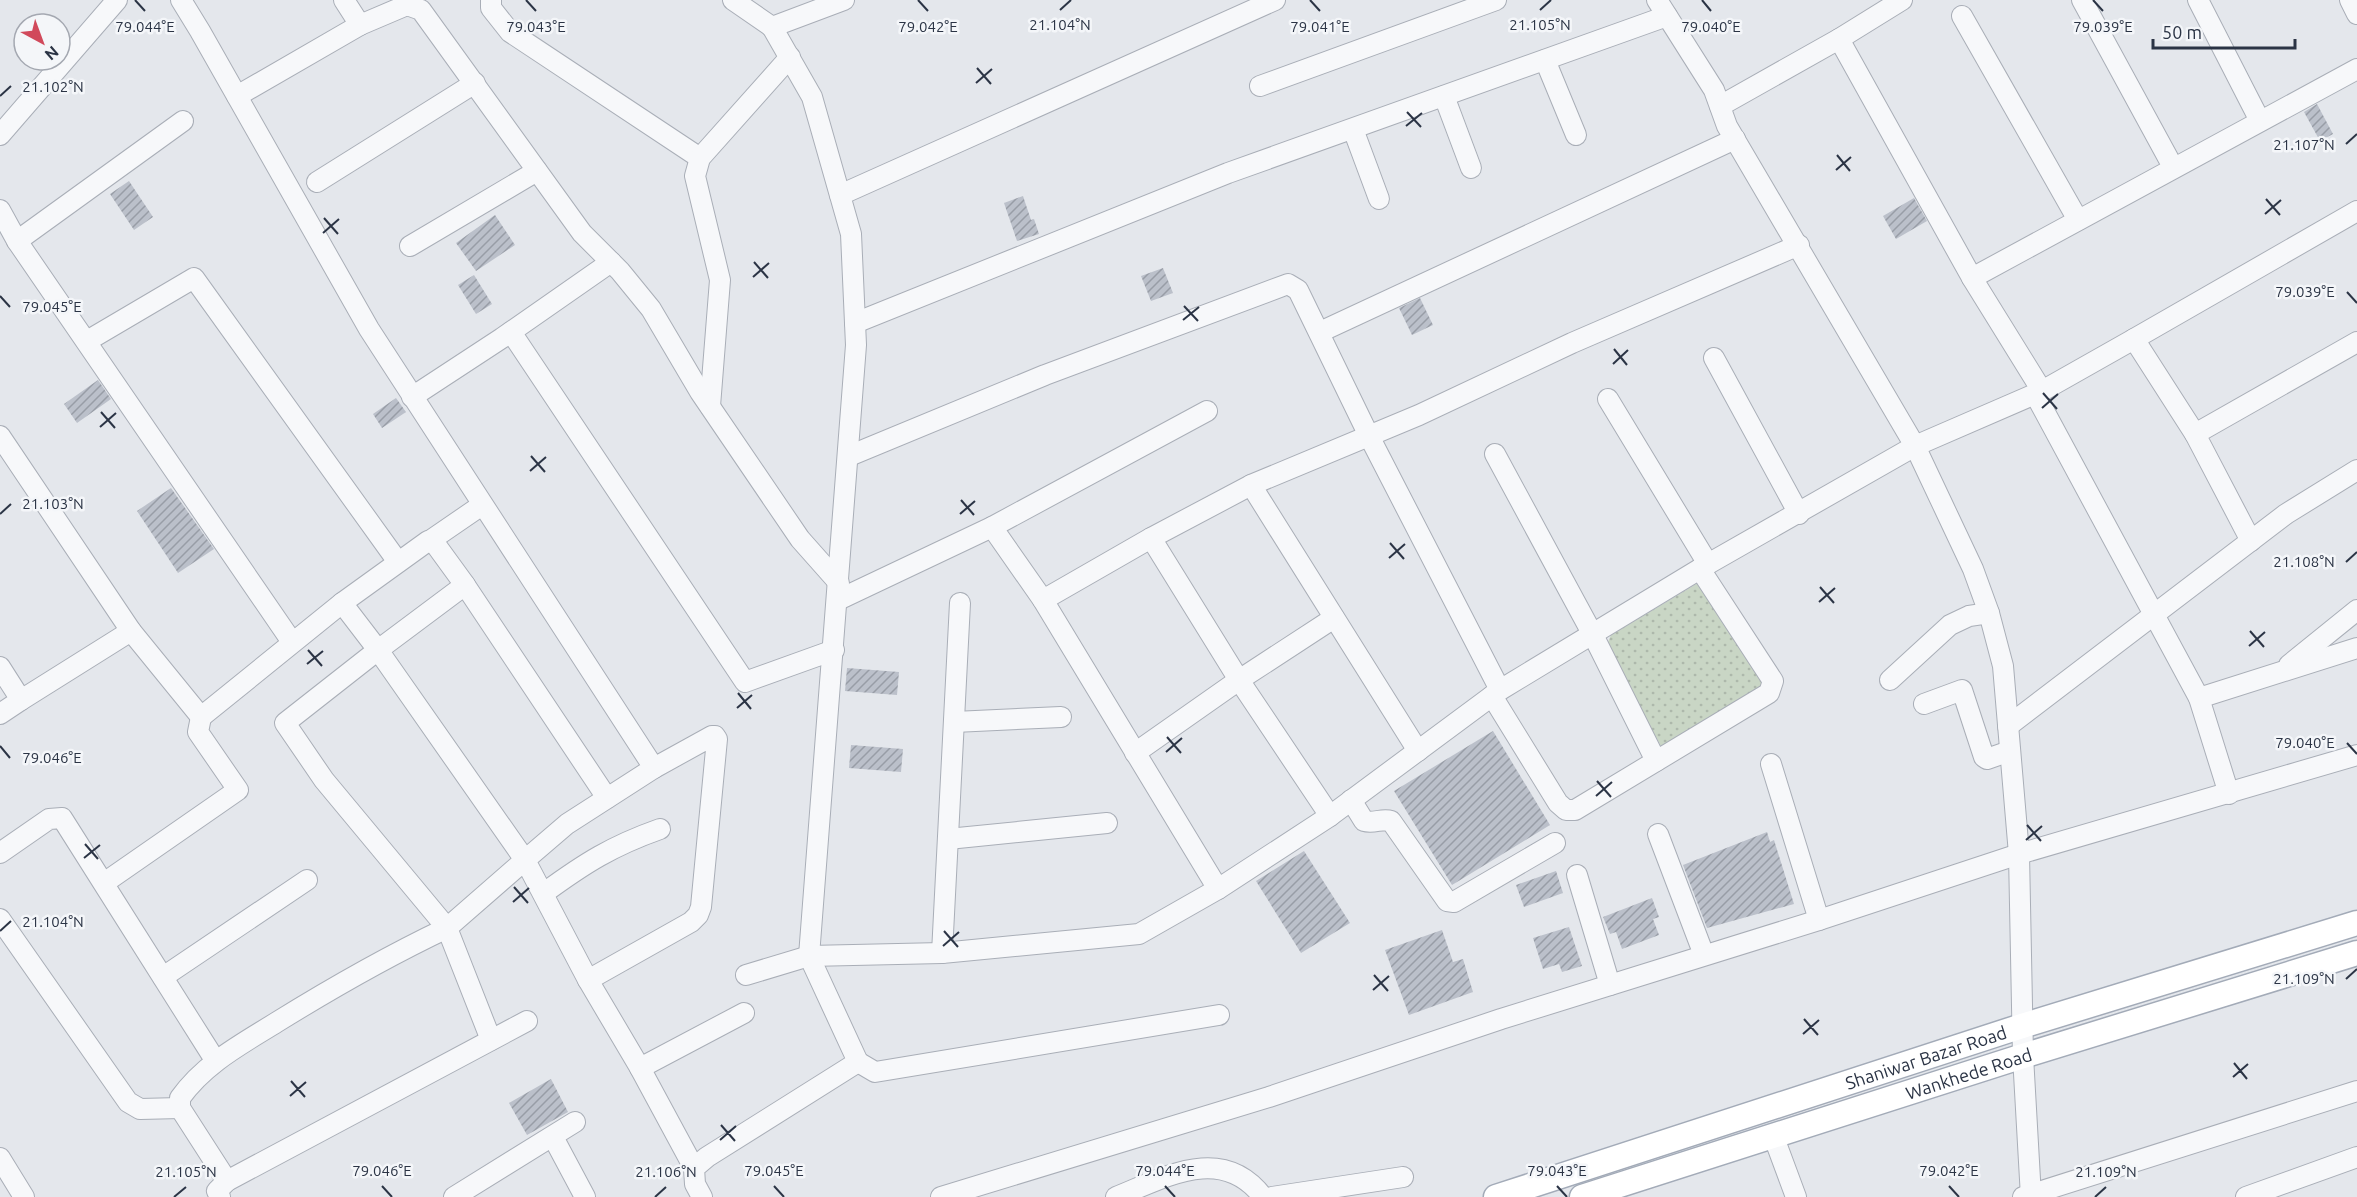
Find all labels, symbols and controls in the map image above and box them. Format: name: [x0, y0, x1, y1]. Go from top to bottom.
north arrow: [12, 12, 72, 72]
scale bar: [2153, 12, 2296, 50]
text: 21.104°N: [1029, 16, 1091, 33]
text: 21.105°N: [1509, 16, 1571, 33]
text: 79.044°E: [115, 18, 175, 35]
text: 79.043°E: [506, 18, 566, 35]
text: 79.042°E: [898, 18, 958, 35]
text: 79.041°E: [1290, 18, 1350, 35]
text: 79.040°E: [1681, 18, 1741, 35]
text: 79.039°E: [2073, 18, 2133, 35]
text: 50 m: [2162, 22, 2202, 42]
text: N: [41, 43, 62, 64]
text: 21.102°N: [22, 78, 84, 95]
text: 21.107°N: [2273, 136, 2335, 153]
text: 79.039°E: [2275, 283, 2335, 300]
text: 79.045°E: [22, 298, 82, 315]
text: 21.103°N: [22, 495, 84, 512]
text: 21.108°N: [2273, 553, 2335, 570]
text: 79.040°E: [2275, 734, 2335, 751]
text: 79.046°E: [22, 749, 82, 766]
text: 21.104°N: [22, 913, 84, 930]
text: 21.109°N: [2273, 970, 2335, 987]
street label: Shaniwar Bazar Road: [1843, 1022, 2009, 1093]
street label: Wankhede Road: [1903, 1044, 2034, 1103]
text: 79.046°E: [352, 1162, 412, 1179]
text: 79.045°E: [744, 1162, 804, 1179]
text: 79.044°E: [1135, 1162, 1195, 1179]
text: 79.043°E: [1527, 1162, 1587, 1179]
text: 79.042°E: [1919, 1162, 1979, 1179]
text: 21.105°N: [155, 1163, 217, 1180]
text: 21.106°N: [635, 1163, 697, 1180]
text: 21.109°N: [2075, 1163, 2137, 1180]

